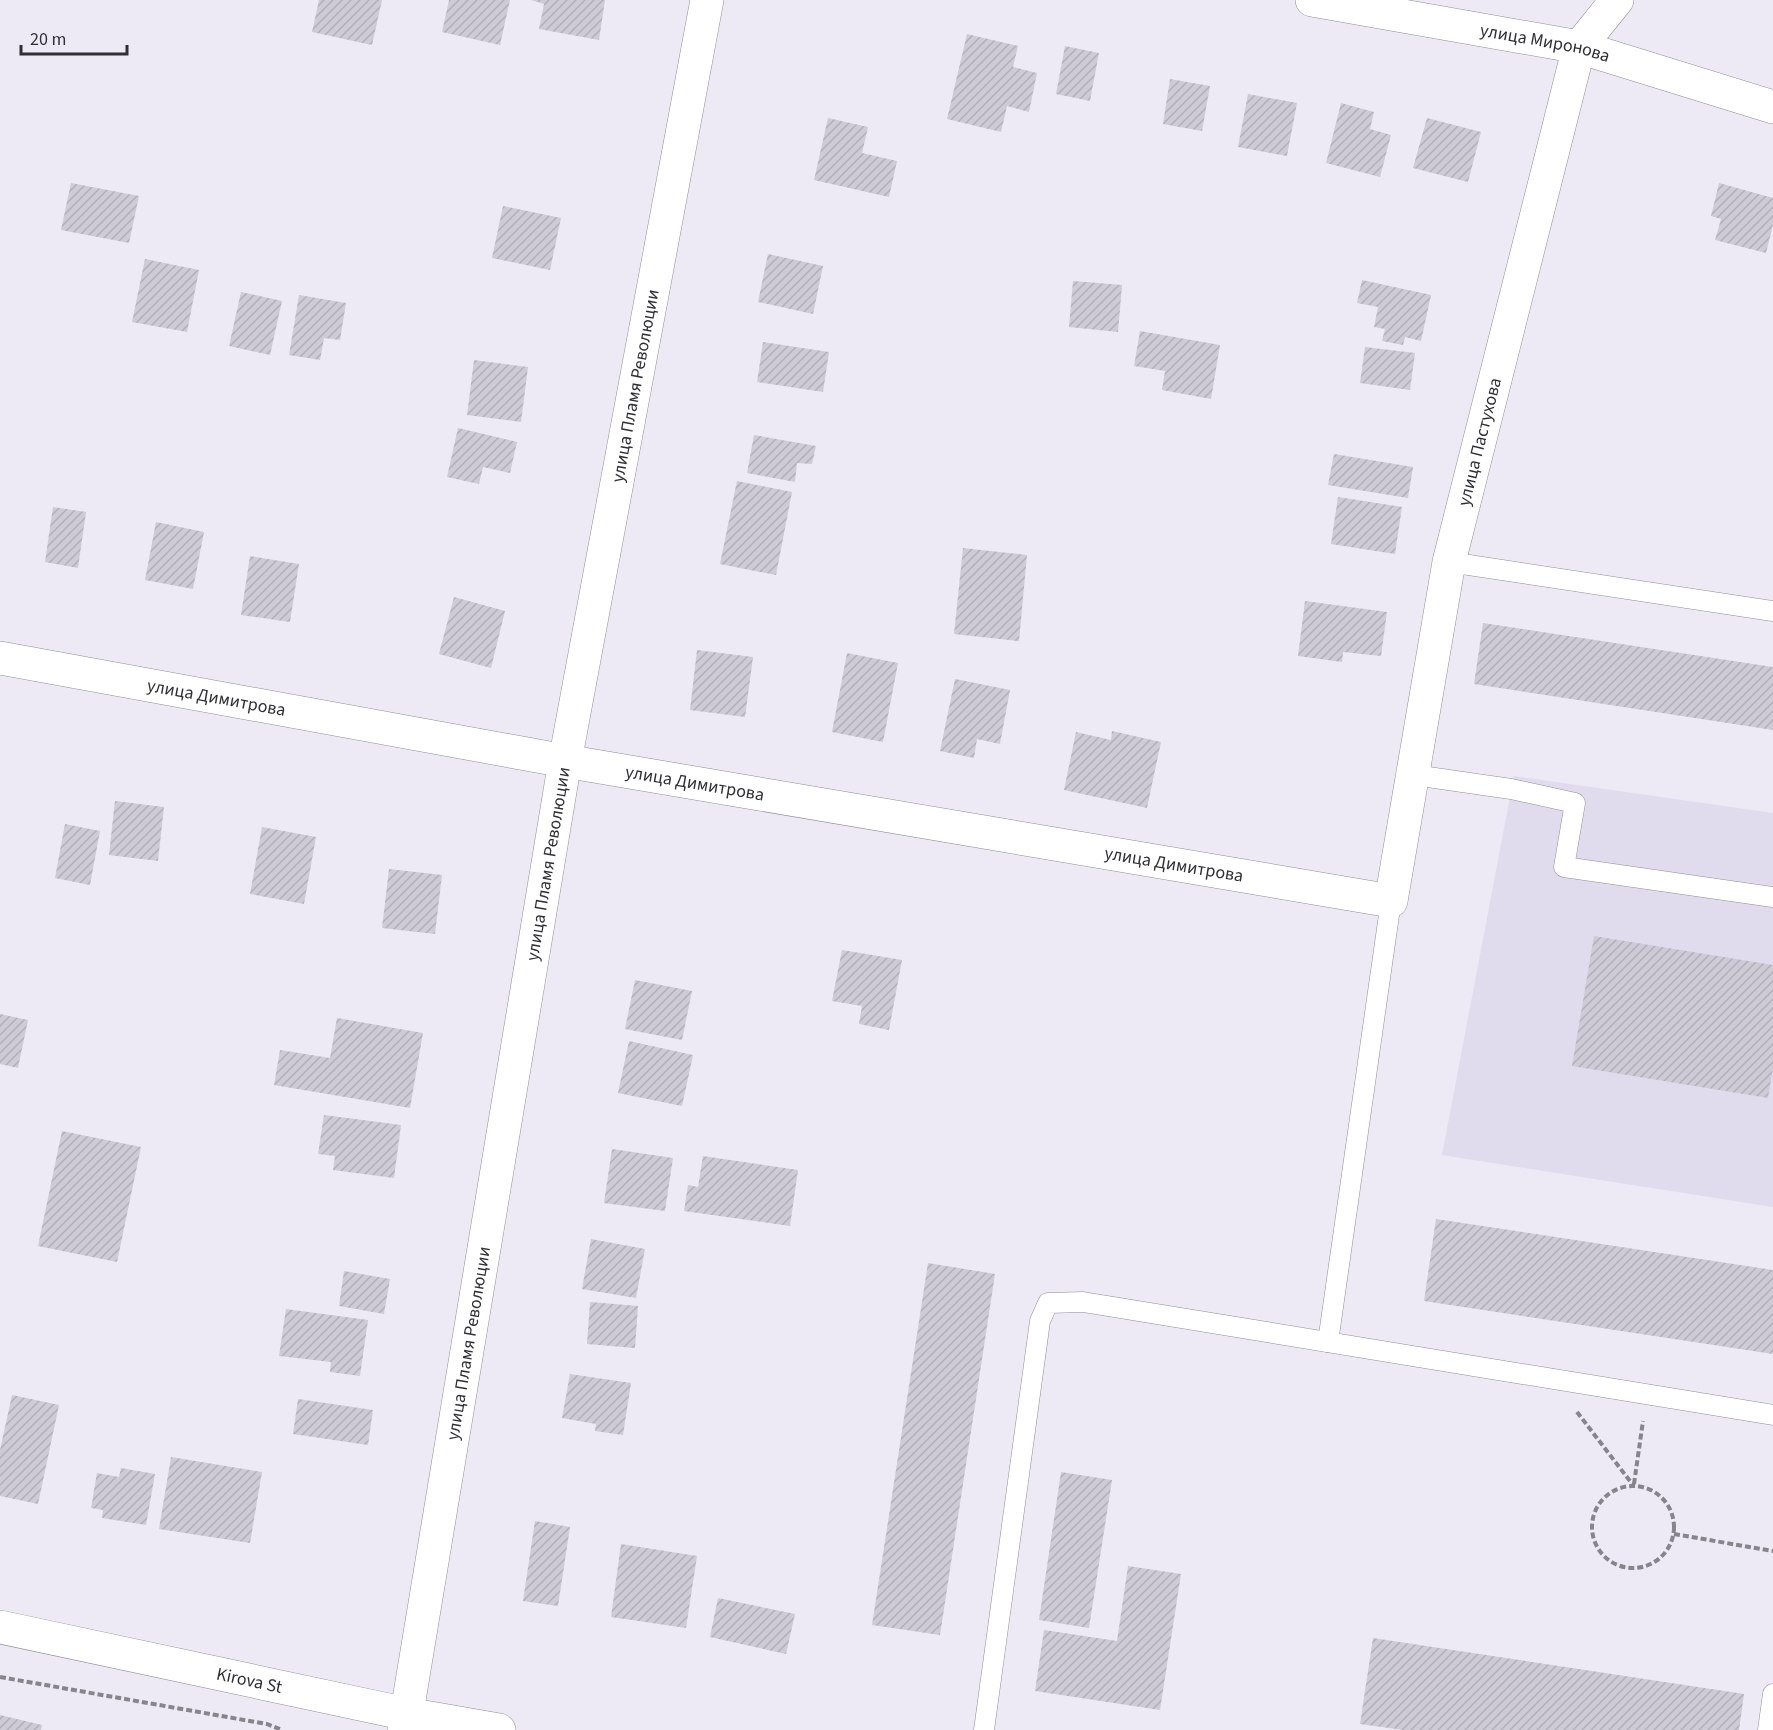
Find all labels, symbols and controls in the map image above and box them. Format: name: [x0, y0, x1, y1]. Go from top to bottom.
scale bar: [21, 18, 128, 56]
street label: улица Миронова: [1478, 18, 1613, 69]
text: 20 m: [30, 27, 66, 52]
street label: улица Пламя Революции: [605, 287, 666, 485]
street label: улица Пастухова: [1452, 375, 1508, 509]
street label: улица Димитрова: [145, 673, 288, 723]
street label: улица Димитрова: [623, 759, 766, 808]
street label: улица Пламя Революции: [520, 765, 577, 963]
street label: улица Димитрова: [1103, 841, 1245, 889]
street label: улица Пламя Революции: [440, 1245, 497, 1442]
street label: Kirova St: [214, 1662, 284, 1700]

